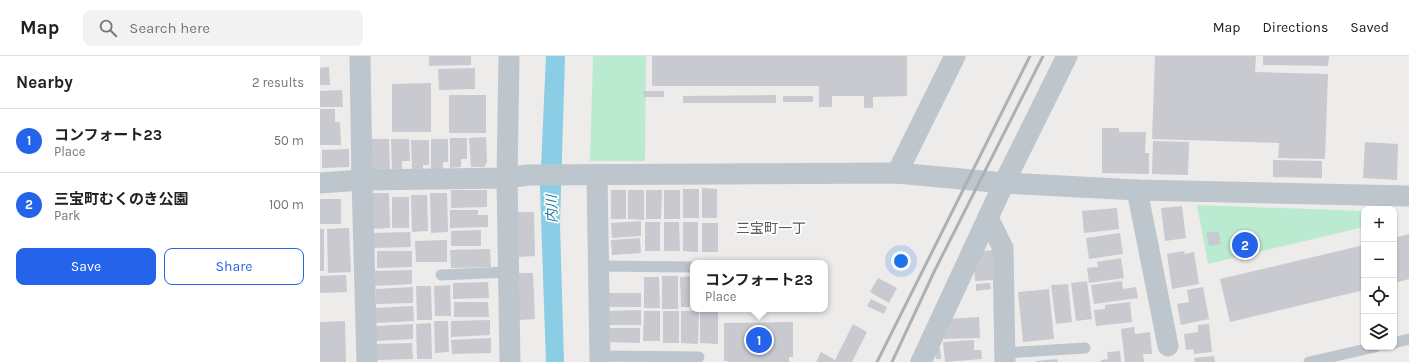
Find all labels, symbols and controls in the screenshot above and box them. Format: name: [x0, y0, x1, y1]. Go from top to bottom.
search box: [83, 10, 363, 46]
text: Map: [20, 17, 59, 39]
icon: search: [97, 17, 119, 39]
text: Search here: [129, 19, 210, 37]
text: Map: [1213, 19, 1241, 36]
text: Directions: [1263, 19, 1328, 36]
text: Saved: [1350, 19, 1389, 36]
text: Nearby: [16, 72, 73, 92]
text: 2 results: [252, 75, 304, 90]
text: コンフォート23: [54, 126, 162, 144]
text: 1: [27, 133, 31, 148]
text: 50 m: [274, 133, 304, 148]
text: Place: [54, 144, 85, 159]
text: 三宝町むくのき公園: [54, 190, 189, 208]
water label: 内川: [543, 193, 561, 223]
text: 2: [25, 197, 33, 212]
text: 100 m: [269, 197, 304, 212]
map controls: [1361, 206, 1397, 350]
button: +: [1361, 206, 1397, 242]
text: Park: [54, 208, 80, 223]
district label: 三宝町一丁: [736, 220, 806, 237]
pin: 2: [1232, 230, 1258, 260]
button: −: [1361, 242, 1397, 278]
button: Save: [16, 248, 156, 285]
button: Share: [164, 248, 304, 285]
your location: [891, 251, 911, 271]
popup: [690, 260, 828, 312]
text: コンフォート23: [705, 271, 813, 289]
button: locate: [1361, 278, 1397, 314]
text: Place: [705, 289, 736, 304]
button: layers: [1361, 314, 1397, 350]
pin: 1: [746, 325, 772, 355]

